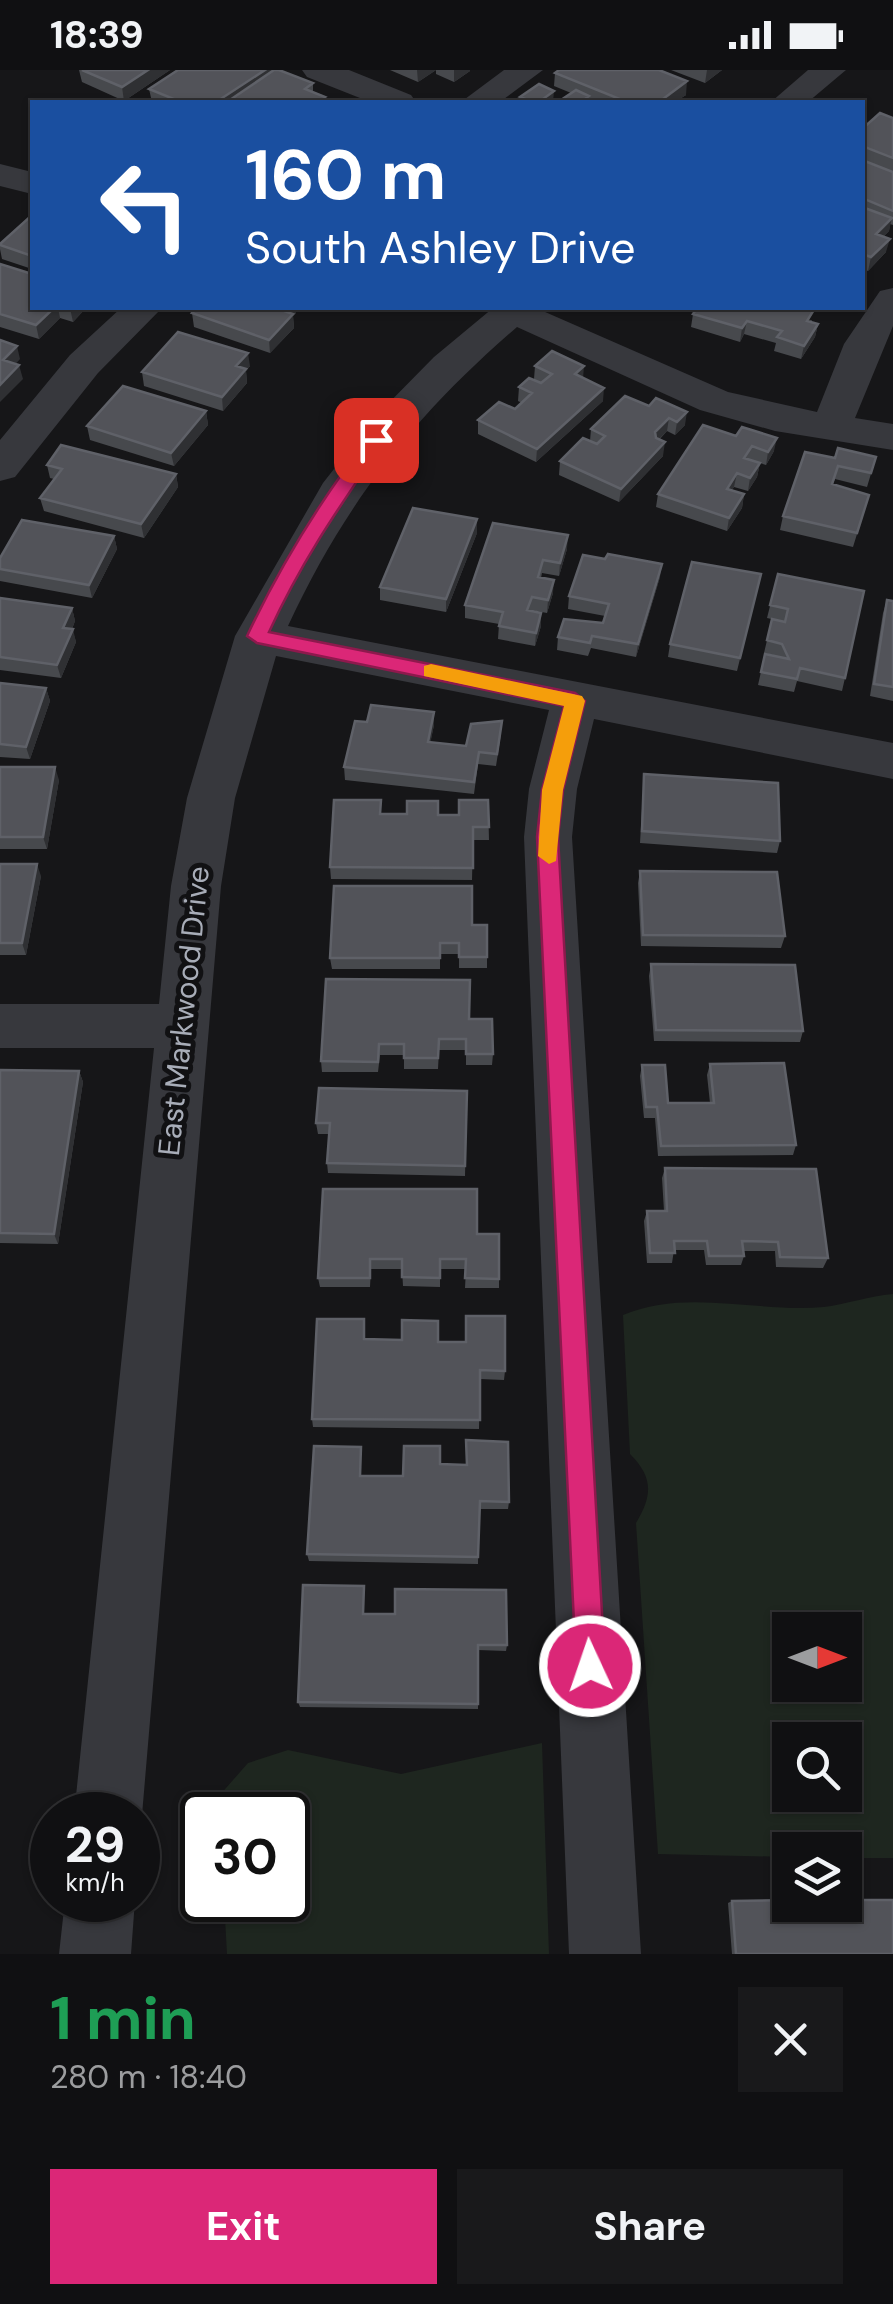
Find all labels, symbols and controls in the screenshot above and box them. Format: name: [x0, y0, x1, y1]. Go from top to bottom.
text: 18:39: [50, 10, 144, 60]
text: 160 m: [245, 130, 446, 221]
icon: left: [80, 140, 210, 270]
text: South Ashley Drive: [245, 218, 636, 277]
pin: [334, 398, 419, 483]
icon: arrive: [349, 413, 404, 468]
street label: East Markwood Drive: [149, 864, 218, 1158]
north arrow: [772, 1612, 862, 1702]
map controls: [772, 1612, 862, 1922]
position arrow: [538, 1614, 642, 1718]
button: search: [772, 1722, 862, 1812]
speed limit sign: 30: [180, 1792, 310, 1922]
text: 29: [65, 1812, 125, 1878]
button: layers: [772, 1832, 862, 1922]
text: km/h: [65, 1866, 125, 1899]
text: 1 min: [50, 1979, 196, 2058]
button: close: [738, 1987, 843, 2092]
text: 280 m · 18:40: [50, 2056, 247, 2098]
button: Exit: [50, 2169, 437, 2284]
button: Share: [457, 2169, 843, 2284]

